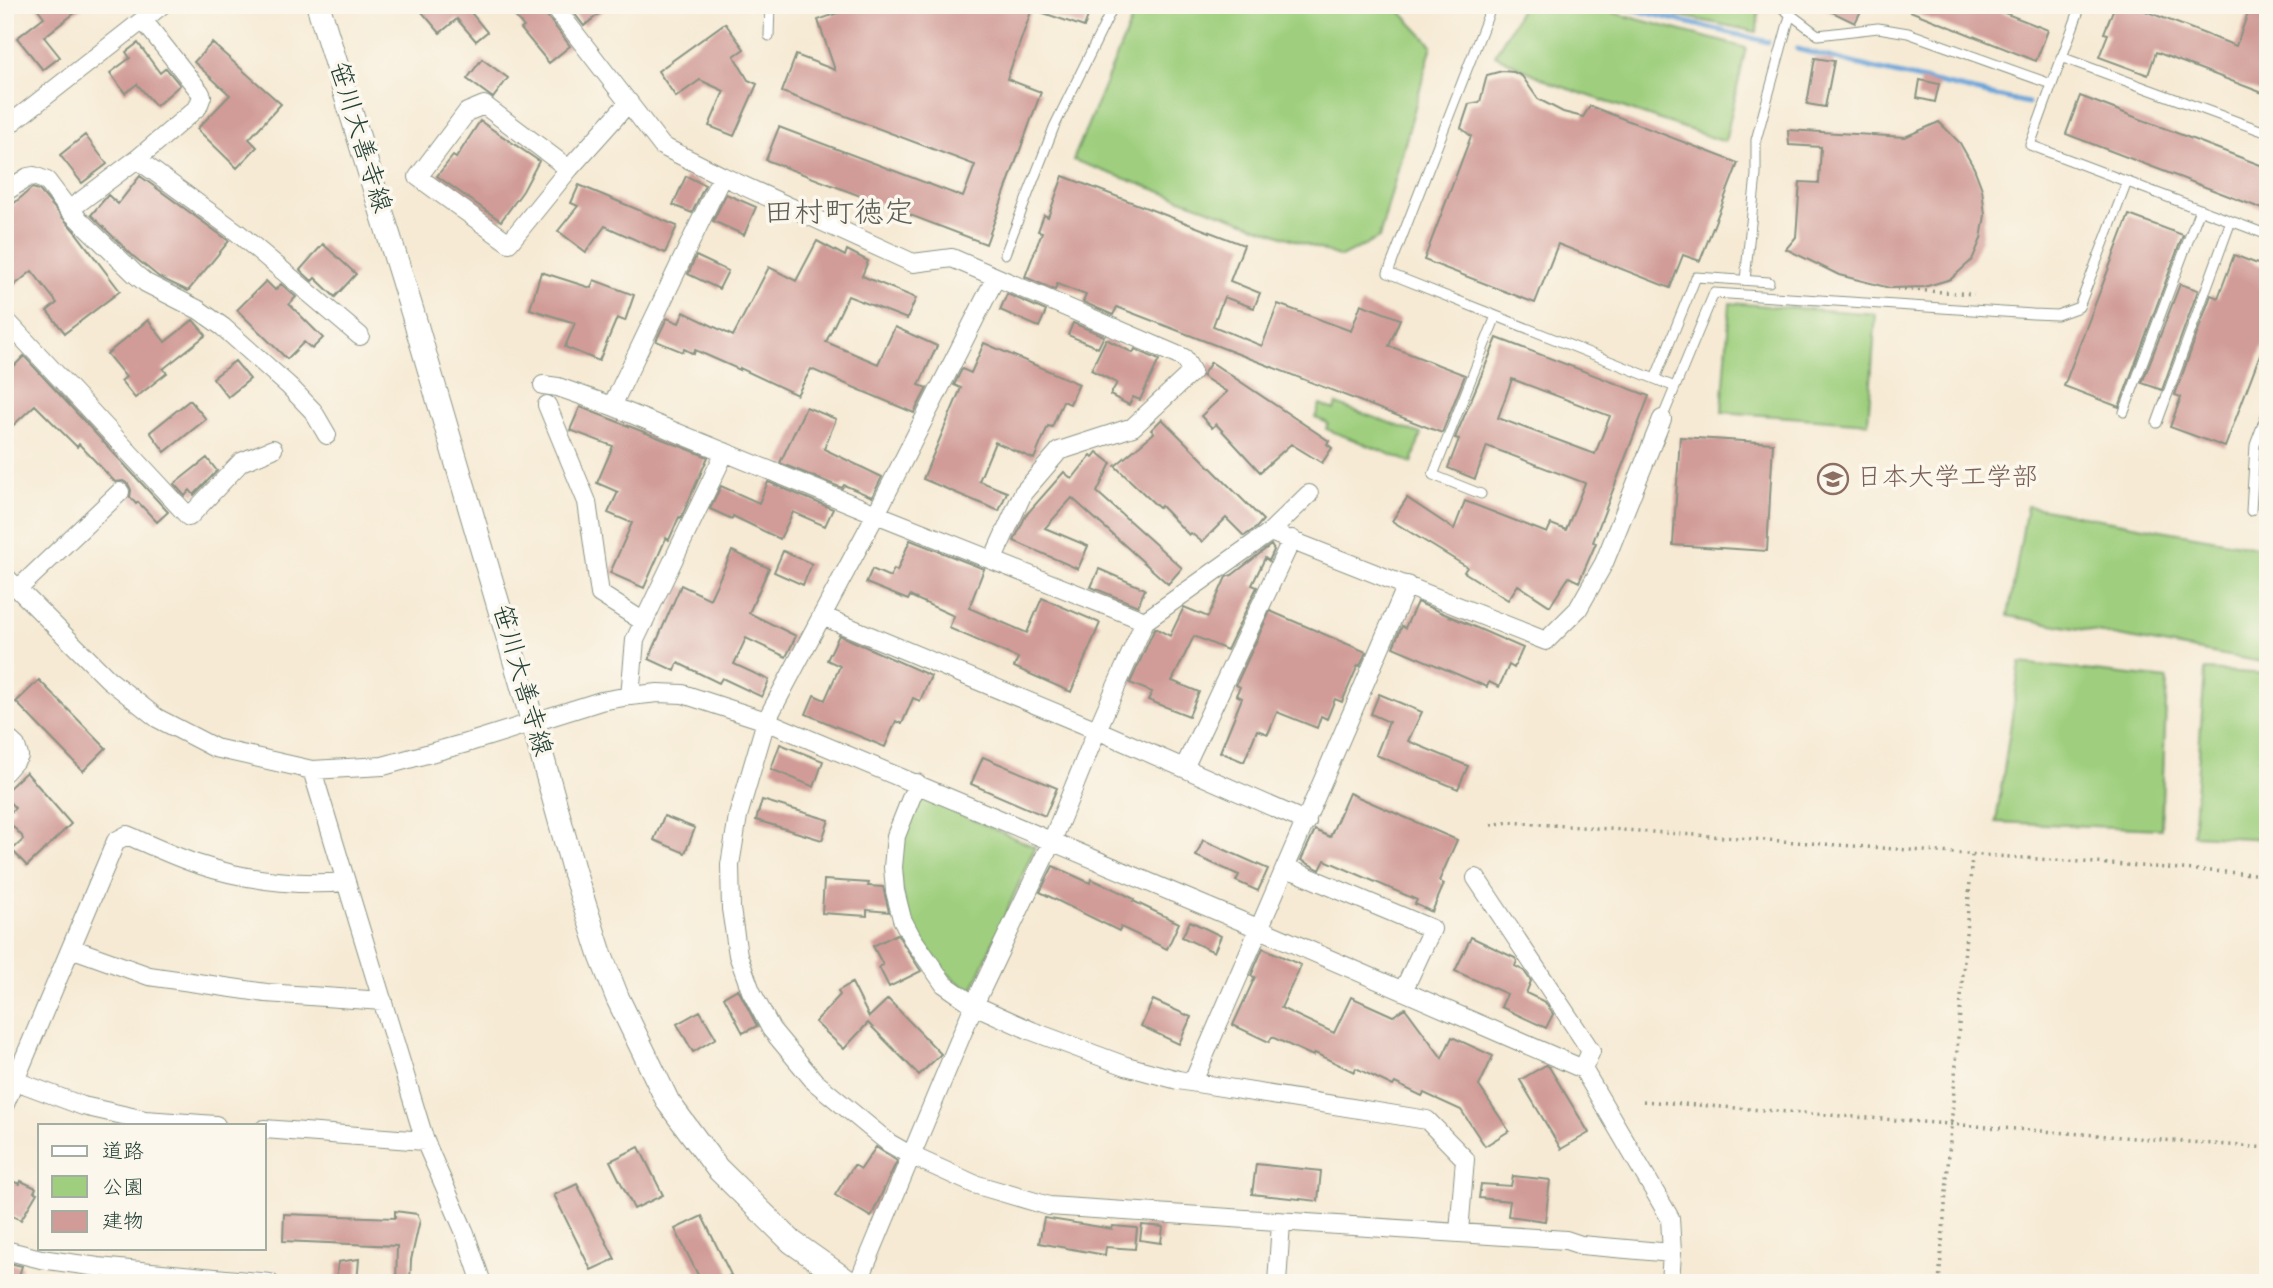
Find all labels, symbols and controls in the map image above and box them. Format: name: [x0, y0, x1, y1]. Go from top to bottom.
street label: 笹川大善寺線: [318, 58, 398, 218]
district label: 田村町徳定: [764, 195, 914, 238]
place label: 日本大学工学部: [1856, 461, 2038, 498]
school or university icon: 日本大学工学部: [1816, 462, 1850, 496]
street label: 笹川大善寺線: [481, 601, 559, 761]
legend: [38, 1124, 266, 1250]
text: 道路: [102, 1139, 144, 1169]
text: 公園: [102, 1175, 144, 1205]
text: 建物: [102, 1209, 144, 1239]

